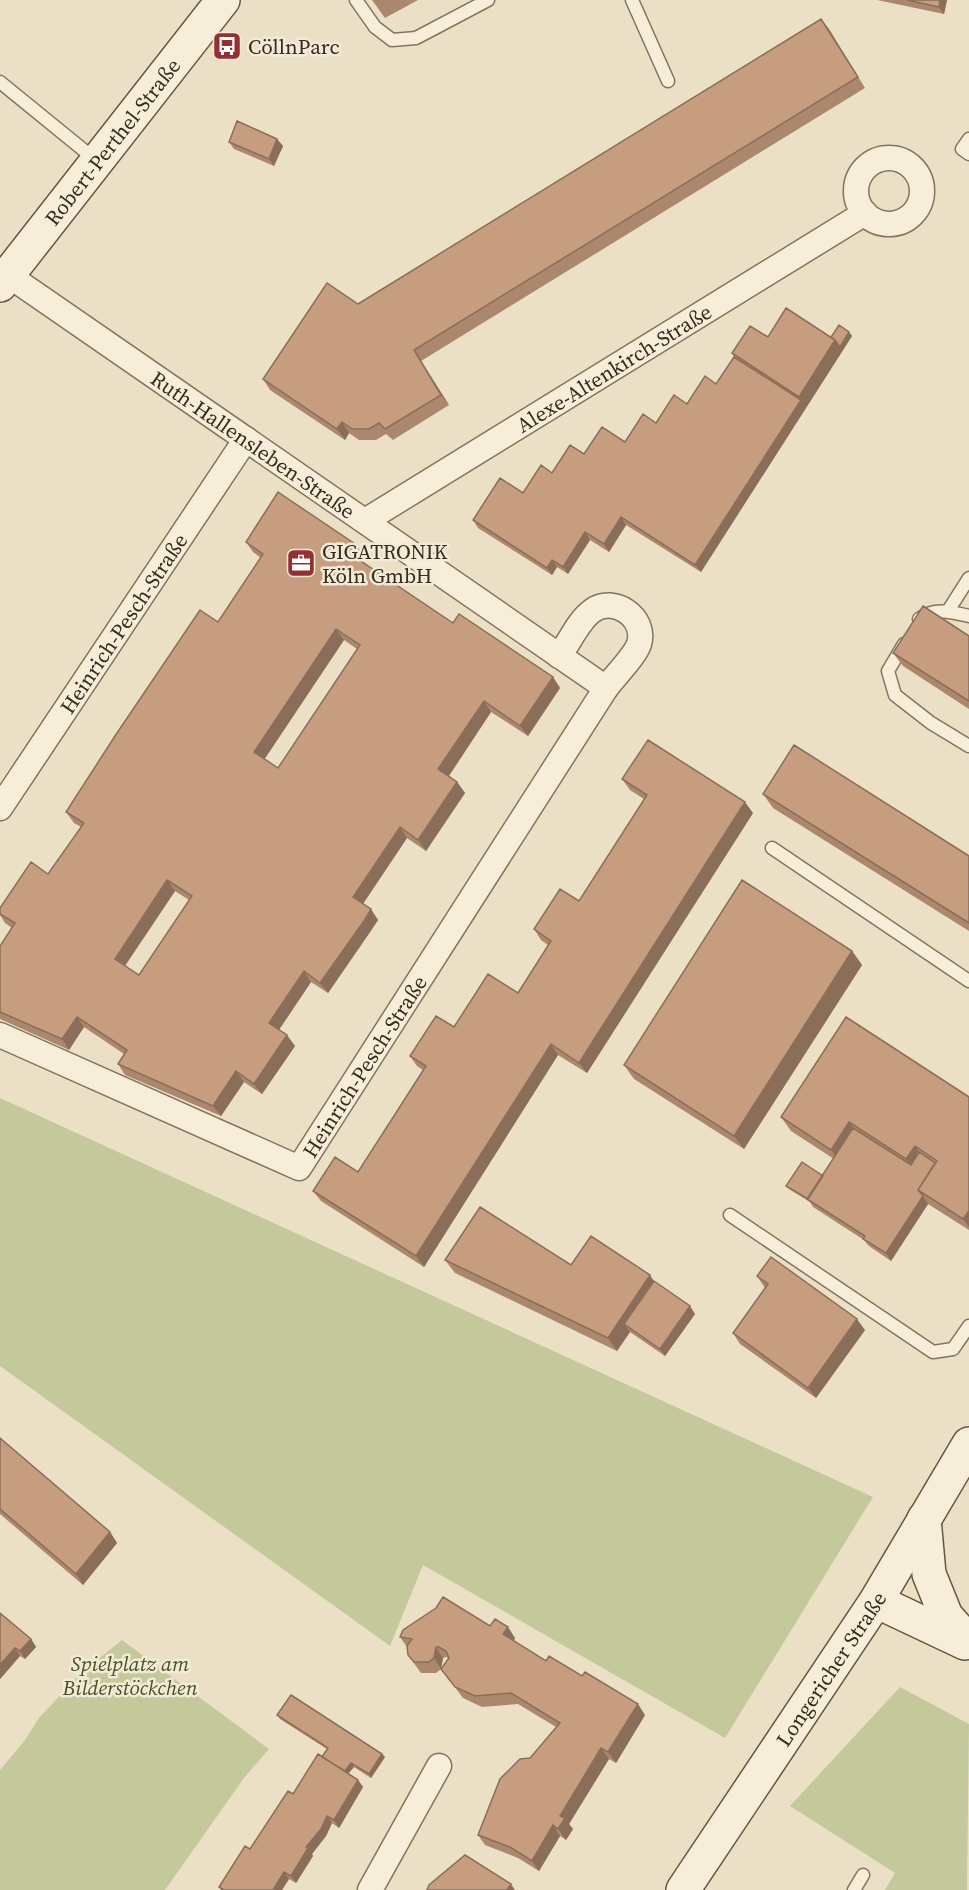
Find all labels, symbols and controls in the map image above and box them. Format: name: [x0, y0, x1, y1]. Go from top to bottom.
bus stop icon: CöllnParc: [211, 30, 243, 62]
place label: CöllnParc: [248, 32, 340, 61]
street label: Robert-Perthel-Straße: [38, 52, 187, 231]
street label: Alexe-Altenkirch-Straße: [510, 297, 717, 439]
street label: Ruth-Hallensleben-Straße: [145, 364, 361, 525]
street label: Heinrich-Pesch-Straße: [53, 527, 194, 719]
place label: GIGATRONIK Köln GmbH: [322, 537, 448, 590]
office icon: GIGATRONIK Köln GmbH: [285, 547, 317, 579]
street label: Heinrich-Pesch-Straße: [295, 970, 433, 1163]
street label: Longericher Straße: [769, 1586, 893, 1752]
park label: Spielplatz am Bilderstöckchen: [62, 1649, 198, 1702]

